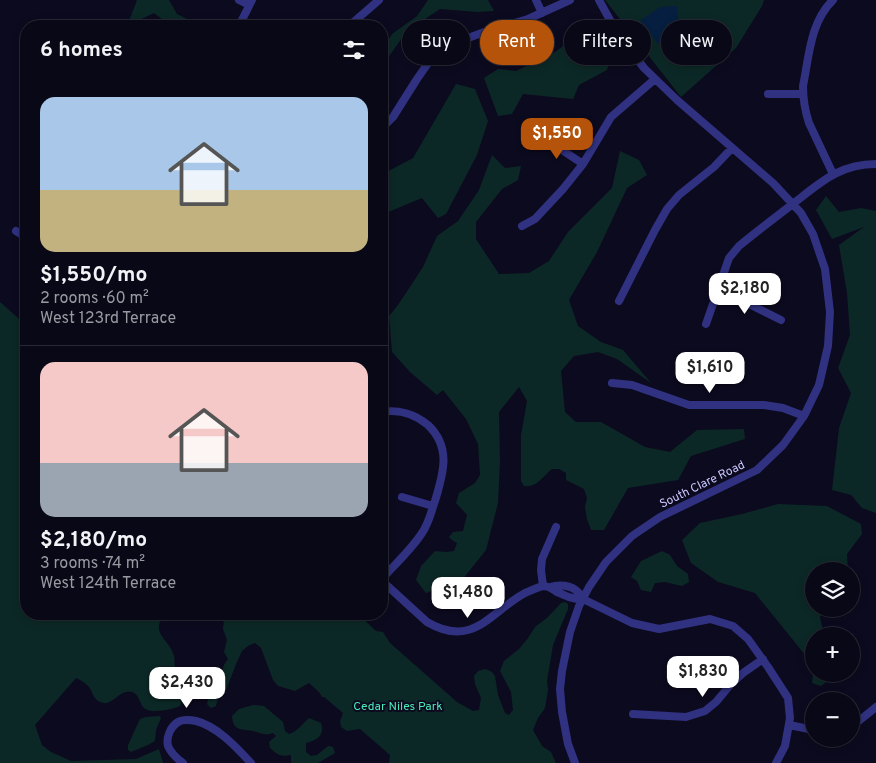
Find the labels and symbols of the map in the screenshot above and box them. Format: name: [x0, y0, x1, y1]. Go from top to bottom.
pin: $1,550: [516, 118, 598, 160]
pin: $2,180: [704, 272, 786, 315]
pin: $1,610: [669, 352, 751, 394]
street label: South Clare Road: [657, 457, 748, 512]
pin: $1,480: [427, 576, 509, 619]
pin: $1,830: [662, 656, 744, 698]
pin: $2,430: [146, 666, 228, 709]
park label: Cedar Niles Park: [353, 699, 443, 715]

